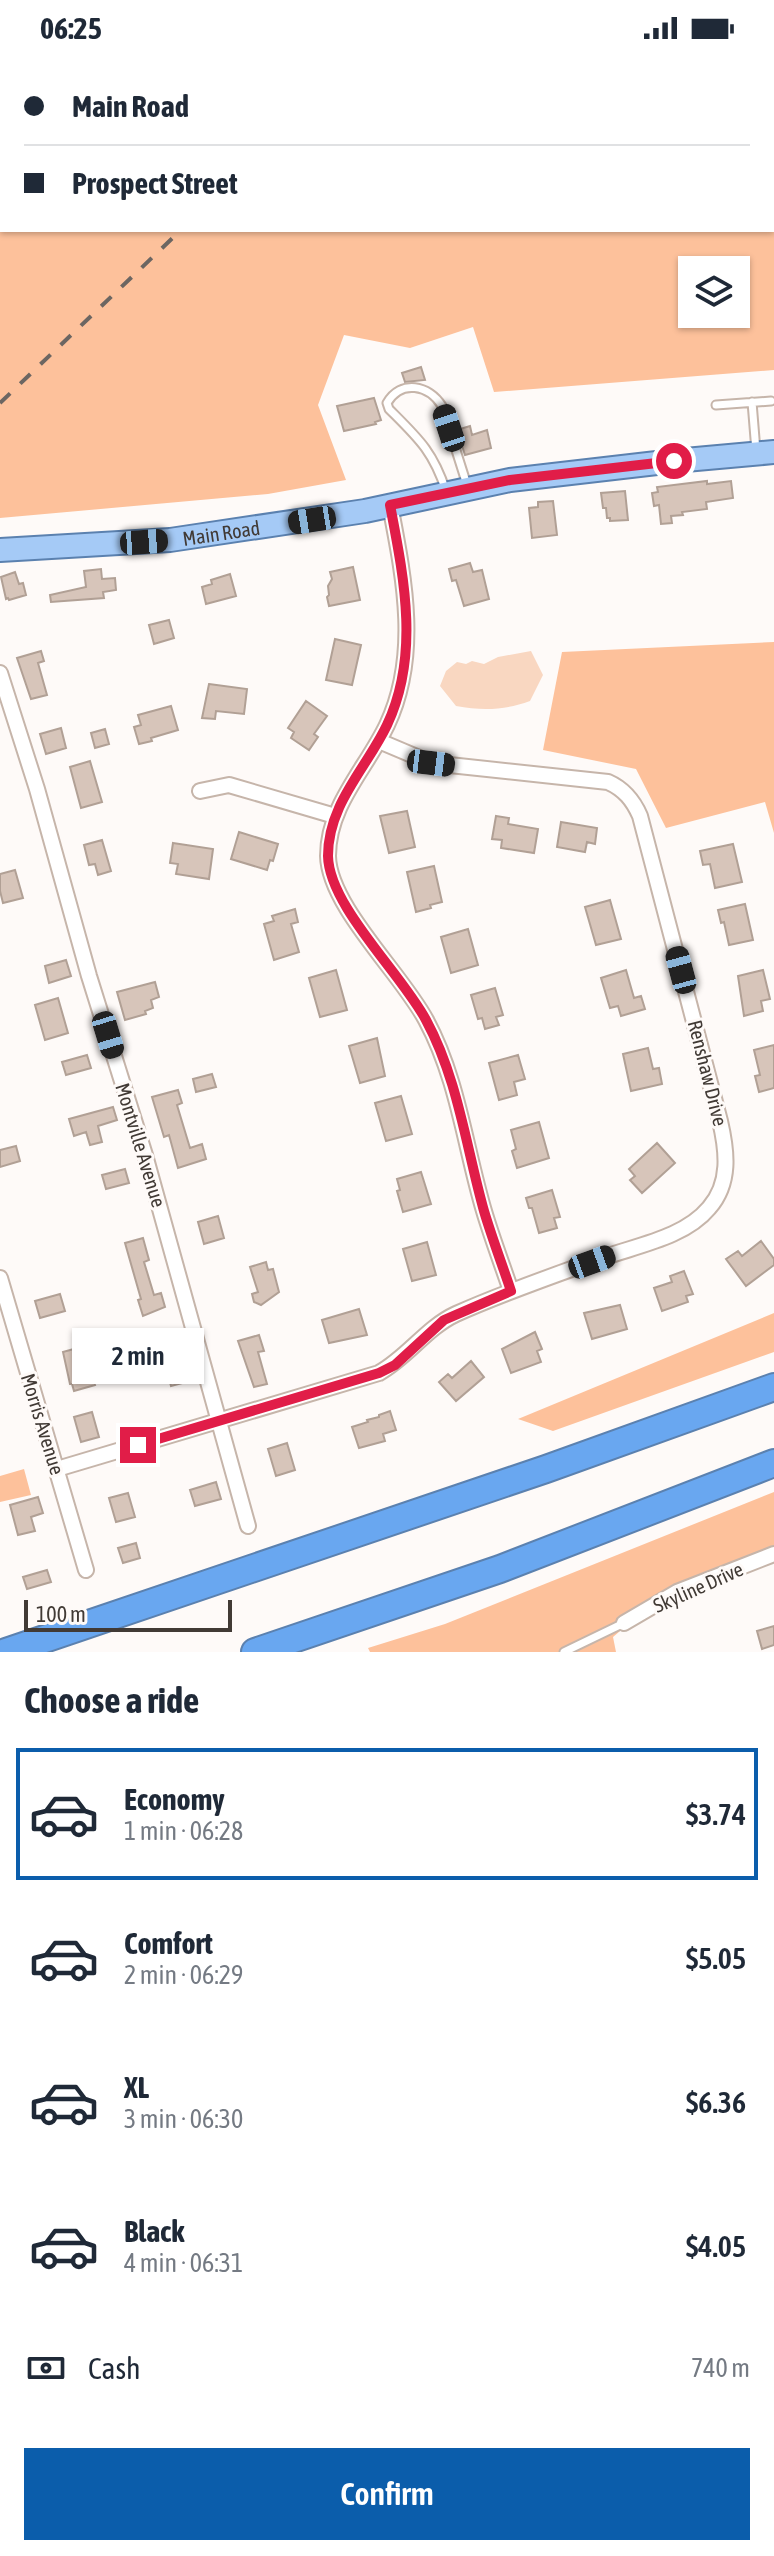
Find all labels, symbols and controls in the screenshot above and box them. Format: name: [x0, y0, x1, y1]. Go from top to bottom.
text: 06:25: [40, 11, 102, 45]
text: Main Road: [72, 89, 189, 123]
text: Prospect Street: [72, 166, 238, 200]
map controls: [678, 256, 750, 328]
button: layers: [678, 256, 750, 328]
car: [430, 401, 468, 455]
route start: [656, 443, 692, 479]
car: [286, 504, 338, 536]
street label: Main Road: [181, 515, 261, 550]
car: [119, 528, 169, 556]
car: [406, 748, 456, 778]
car: [663, 944, 699, 996]
car: [90, 1009, 126, 1061]
street label: Renshaw Drive: [684, 1018, 732, 1128]
street label: Montville Avenue: [111, 1080, 171, 1210]
car: [565, 1243, 619, 1281]
callout: 2 min: [72, 1329, 204, 1385]
text: 2 min: [111, 1341, 165, 1371]
street label: Morris Avenue: [17, 1371, 69, 1477]
route end: [120, 1427, 156, 1463]
street label: Skyline Drive: [650, 1557, 746, 1617]
scale bar: [24, 1596, 232, 1632]
text: 100 m: [36, 1601, 86, 1627]
text: Choose a ride: [24, 1679, 199, 1721]
icon: car: [28, 1778, 100, 1850]
text: Economy: [124, 1782, 225, 1816]
text: $3.74: [686, 1797, 746, 1831]
text: 1 min · 06:28: [124, 1816, 243, 1846]
icon: car: [28, 1922, 100, 1994]
text: Comfort: [124, 1926, 213, 1960]
text: $5.05: [686, 1941, 746, 1975]
text: 2 min · 06:29: [124, 1960, 243, 1990]
icon: car: [28, 2066, 100, 2138]
text: XL: [124, 2070, 149, 2104]
text: $6.36: [686, 2085, 746, 2119]
text: 3 min · 06:30: [124, 2104, 243, 2134]
icon: car: [28, 2210, 100, 2282]
text: Black: [124, 2214, 184, 2248]
text: $4.05: [686, 2229, 746, 2263]
text: 4 min · 06:31: [124, 2248, 243, 2278]
icon: cash: [24, 2346, 68, 2390]
text: Cash: [88, 2351, 141, 2385]
text: 740 m: [691, 2353, 750, 2383]
button: Confirm: [24, 2448, 750, 2540]

